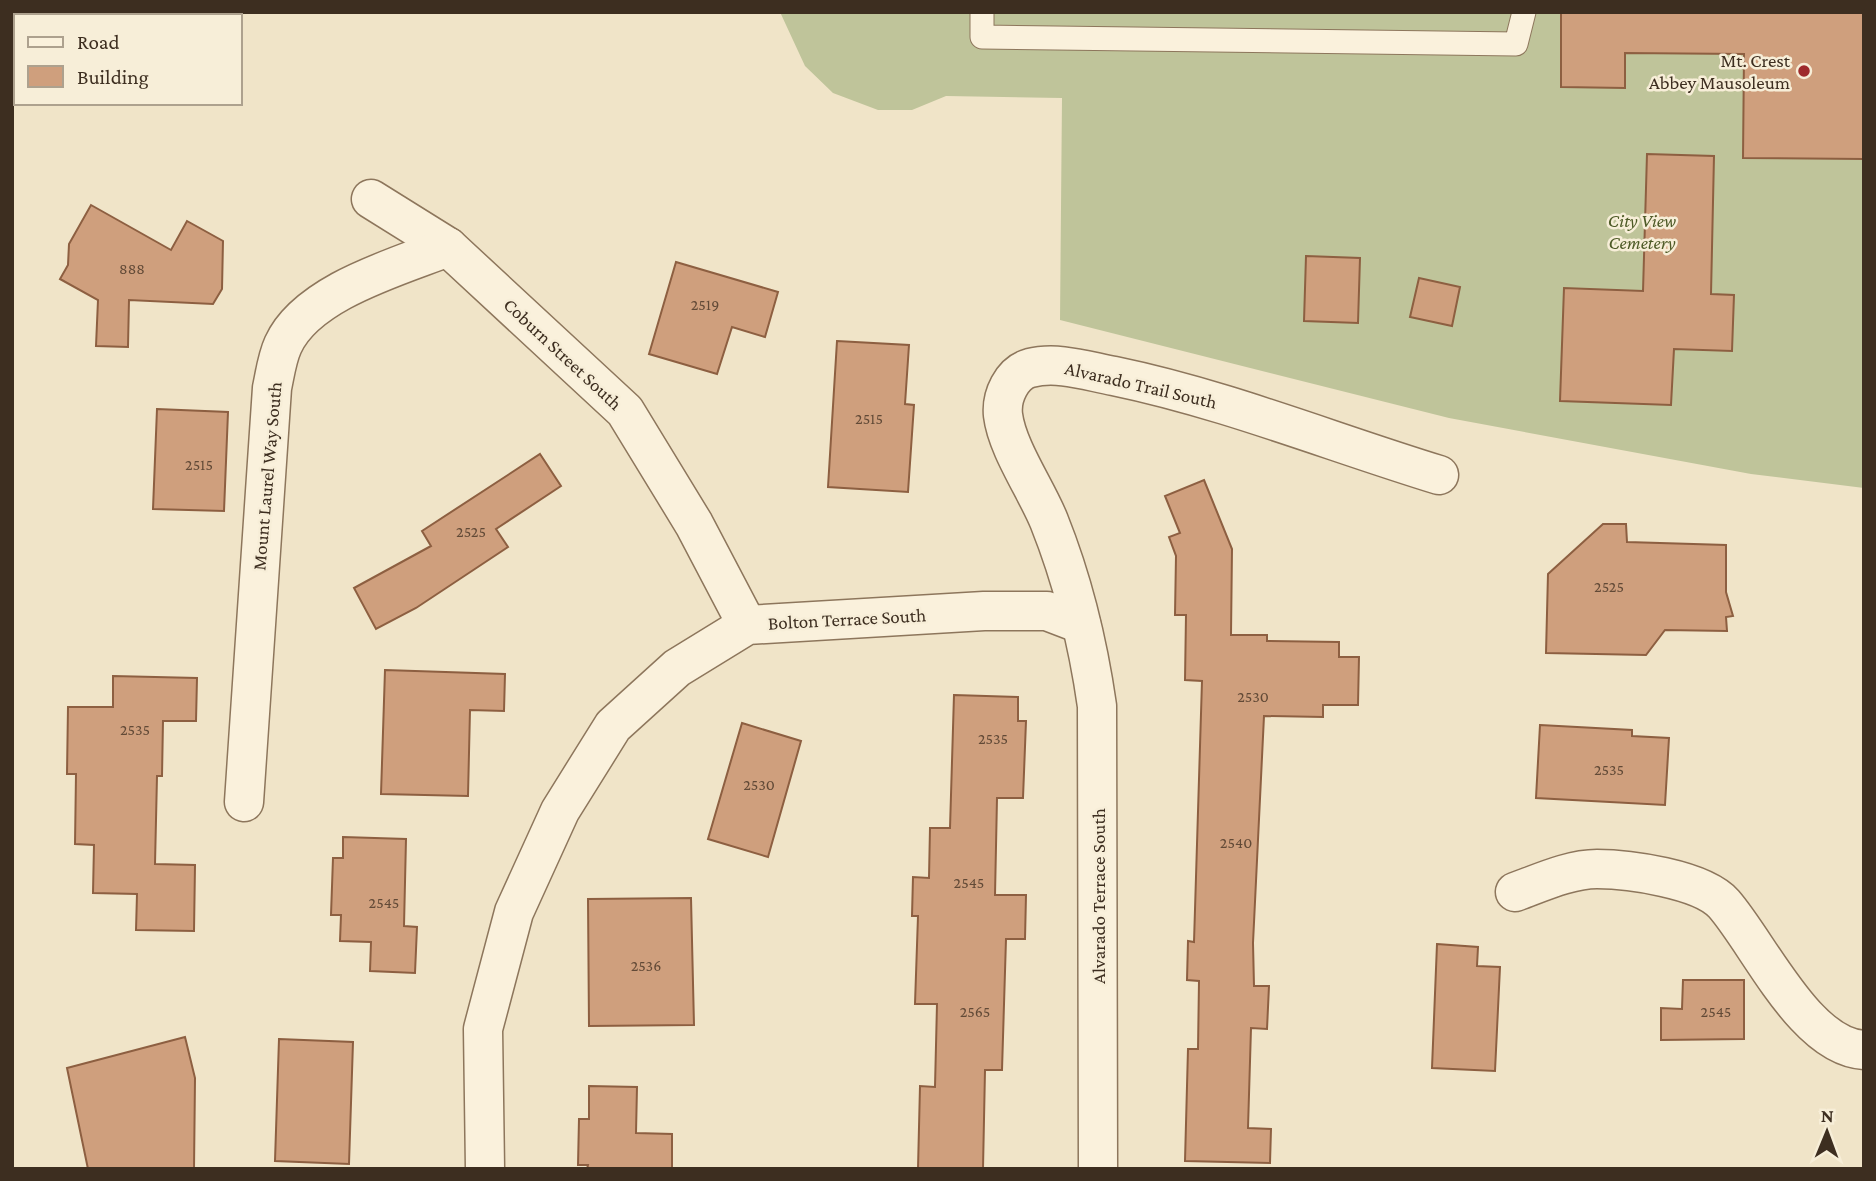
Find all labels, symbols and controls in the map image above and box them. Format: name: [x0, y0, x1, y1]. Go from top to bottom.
legend: [14, 14, 242, 105]
text: Road: [77, 30, 120, 54]
place label: Mt. Crest Abbey Mausoleum: [1649, 50, 1791, 93]
marker: Mt. Crest Abbey Mausoleum: [1796, 63, 1812, 79]
text: Building: [77, 65, 149, 89]
park label: City View Cemetery: [1608, 210, 1676, 253]
house number: 888: [119, 260, 145, 277]
street label: Coburn Street South: [500, 294, 626, 414]
house number: 2519: [691, 296, 719, 313]
street label: Alvarado Trail South: [1063, 357, 1219, 413]
street label: Mount Laurel Way South: [248, 381, 286, 571]
house number: 2515: [855, 410, 883, 427]
house number: 2515: [185, 456, 213, 473]
house number: 2525: [456, 523, 486, 540]
house number: 2525: [1594, 578, 1624, 595]
street label: Bolton Terrace South: [767, 604, 927, 634]
house number: 2530: [1237, 688, 1269, 705]
house number: 2535: [120, 721, 150, 738]
house number: 2535: [978, 730, 1008, 747]
house number: 2535: [1594, 761, 1624, 778]
house number: 2530: [743, 776, 775, 793]
street label: Alvarado Terrace South: [1088, 808, 1109, 984]
house number: 2540: [1220, 834, 1252, 851]
house number: 2545: [954, 874, 984, 891]
house number: 2545: [369, 894, 399, 911]
house number: 2536: [631, 957, 661, 974]
house number: 2565: [960, 1003, 990, 1020]
house number: 2545: [1701, 1003, 1731, 1020]
north arrow: [1792, 1097, 1862, 1167]
text: N: [1821, 1105, 1834, 1126]

